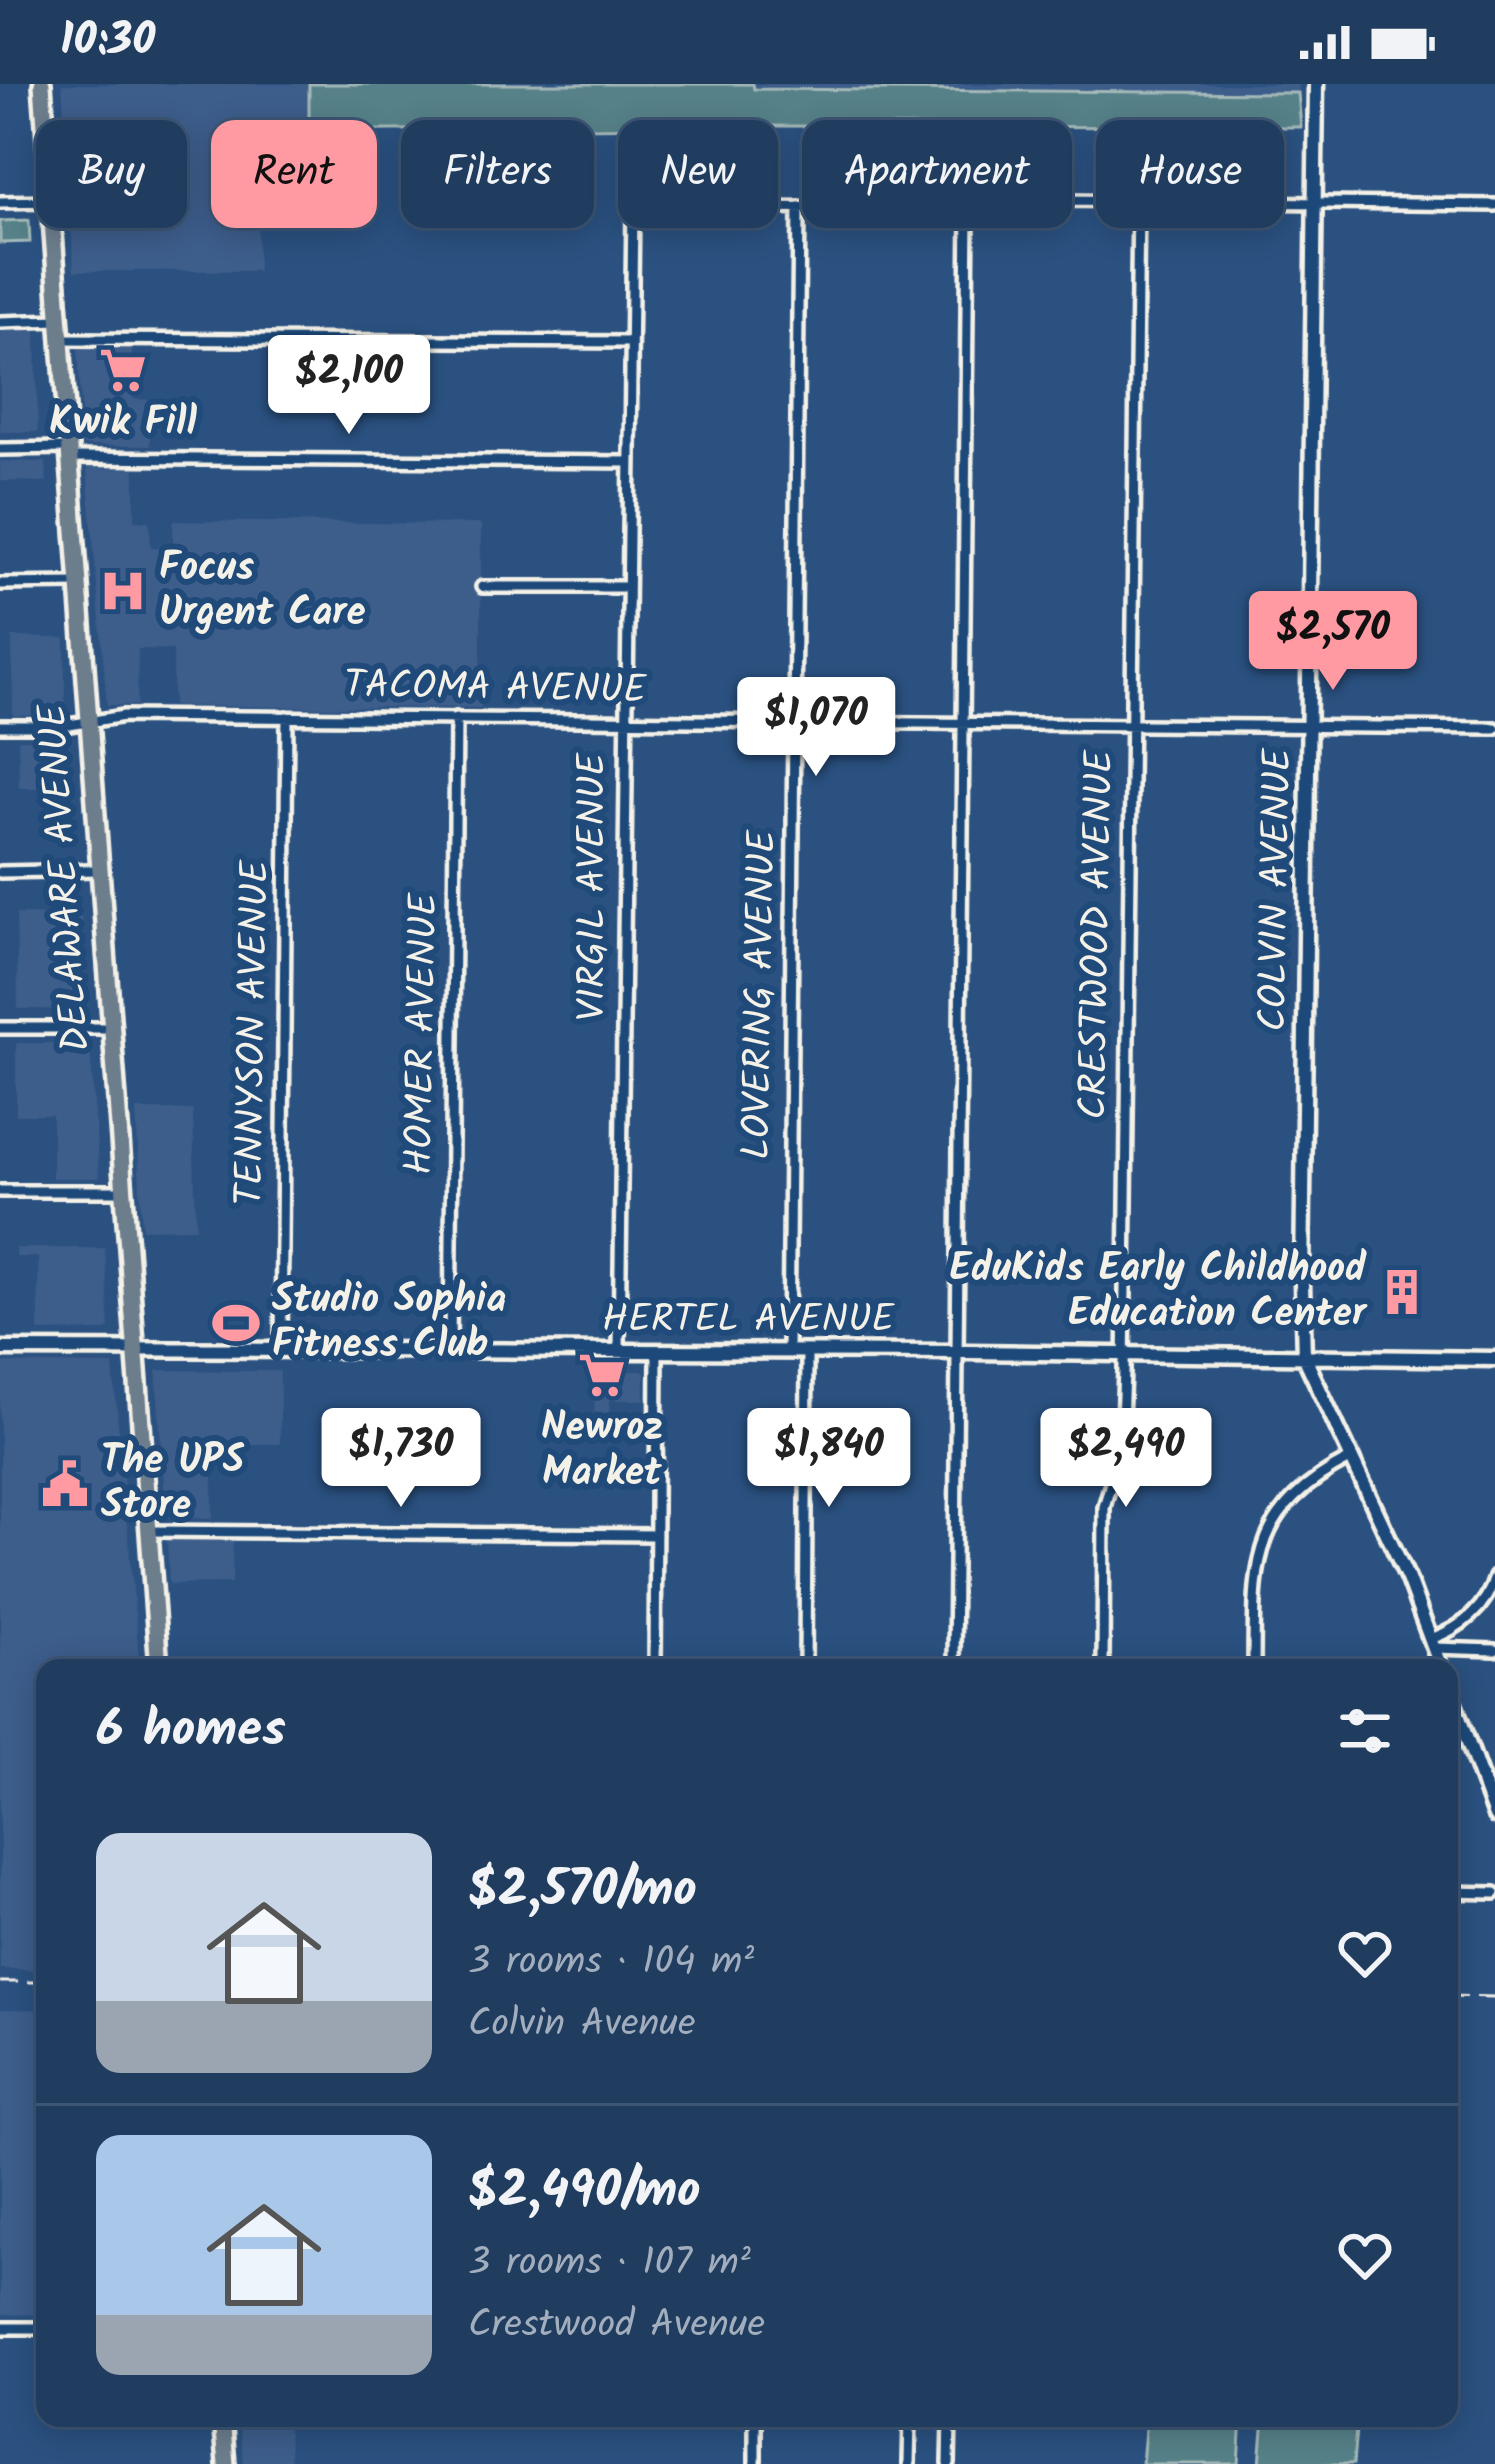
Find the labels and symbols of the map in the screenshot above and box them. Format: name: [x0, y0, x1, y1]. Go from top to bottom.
pin: $2,100: [251, 335, 447, 437]
supermarket icon: Kwik Fill: [98, 345, 148, 395]
place label: Kwik Fill: [49, 393, 197, 455]
place label: Focus Urgent Care: [159, 538, 365, 645]
hospital icon: Focus Urgent Care: [98, 566, 148, 616]
pin: $2,570: [1235, 591, 1431, 693]
street label: TACOMA AVENUE: [344, 655, 648, 723]
pin: $1,070: [718, 677, 914, 779]
street label: DELAWARE AVENUE: [23, 701, 109, 1054]
street label: COLVIN AVENUE: [1244, 747, 1310, 1032]
street label: CRESTWOOD AVENUE: [1064, 749, 1132, 1120]
street label: VIRGIL AVENUE: [563, 752, 625, 1021]
street label: LOVERING AVENUE: [727, 829, 795, 1160]
street label: TENNYSON AVENUE: [220, 859, 288, 1206]
street label: HOMER AVENUE: [390, 891, 456, 1175]
place label: EduKids Early Childhood Education Center: [949, 1239, 1368, 1346]
building icon: EduKids Early Childhood Education Center: [1377, 1267, 1427, 1317]
place label: Studio Sophia Fitness Club: [272, 1270, 506, 1377]
street label: HERTEL AVENUE: [602, 1290, 895, 1352]
sports icon: Studio Sophia Fitness Club: [211, 1298, 261, 1348]
supermarket icon: Newroz Market: [577, 1350, 627, 1400]
place label: Newroz Market: [541, 1398, 663, 1505]
pin: $1,730: [303, 1408, 499, 1510]
pin: $1,840: [731, 1408, 927, 1510]
pin: $2,490: [1028, 1408, 1224, 1510]
place label: The UPS Store: [101, 1431, 245, 1538]
public building icon: The UPS Store: [40, 1459, 90, 1509]

